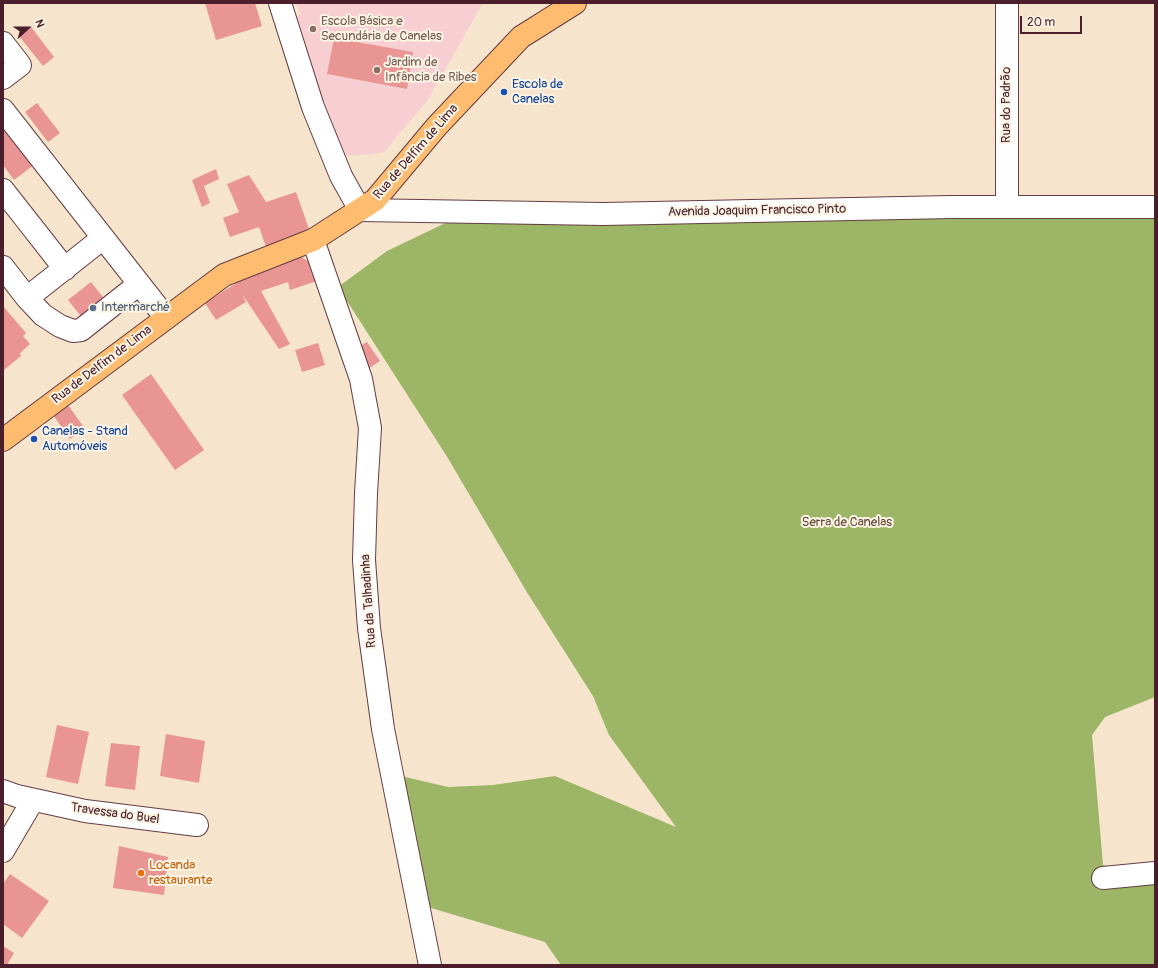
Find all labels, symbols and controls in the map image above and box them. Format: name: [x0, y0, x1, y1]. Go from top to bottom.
north arrow: [8, 8, 48, 48]
scale bar: [1022, 8, 1084, 34]
place label: Escola Básica e Secundária de Canelas: [321, 14, 442, 45]
text: 20 m: [1027, 15, 1055, 30]
text: N: [32, 18, 47, 29]
marker: Escola Básica e Secundária de Canelas: [308, 24, 318, 34]
place label: Jardim de Infância de Ribes: [385, 55, 477, 86]
marker: Jardim de Infância de Ribes: [372, 65, 382, 75]
street label: Rua do Padrão: [999, 67, 1015, 143]
place label: Escola de Canelas: [512, 77, 563, 108]
marker: Escola de Canelas: [499, 87, 509, 97]
street label: Rua de Delfim de Lima: [370, 101, 462, 203]
street label: Avenida Joaquim Francisco Pinto: [668, 202, 846, 220]
place label: Intermarché: [101, 300, 170, 316]
marker: Intermarché: [88, 303, 98, 313]
street label: Rua de Delfim de Lima: [49, 322, 155, 408]
place label: Canelas - Stand Automóveis: [42, 424, 128, 455]
marker: Canelas - Stand Automóveis: [29, 434, 39, 444]
park label: Serra de Canelas: [802, 515, 892, 531]
street label: Rua da Talhadinha: [358, 554, 380, 648]
street label: Travessa do Buel: [70, 800, 160, 828]
place label: Locanda restaurante: [149, 858, 212, 889]
marker: Locanda restaurante: [136, 868, 146, 878]

